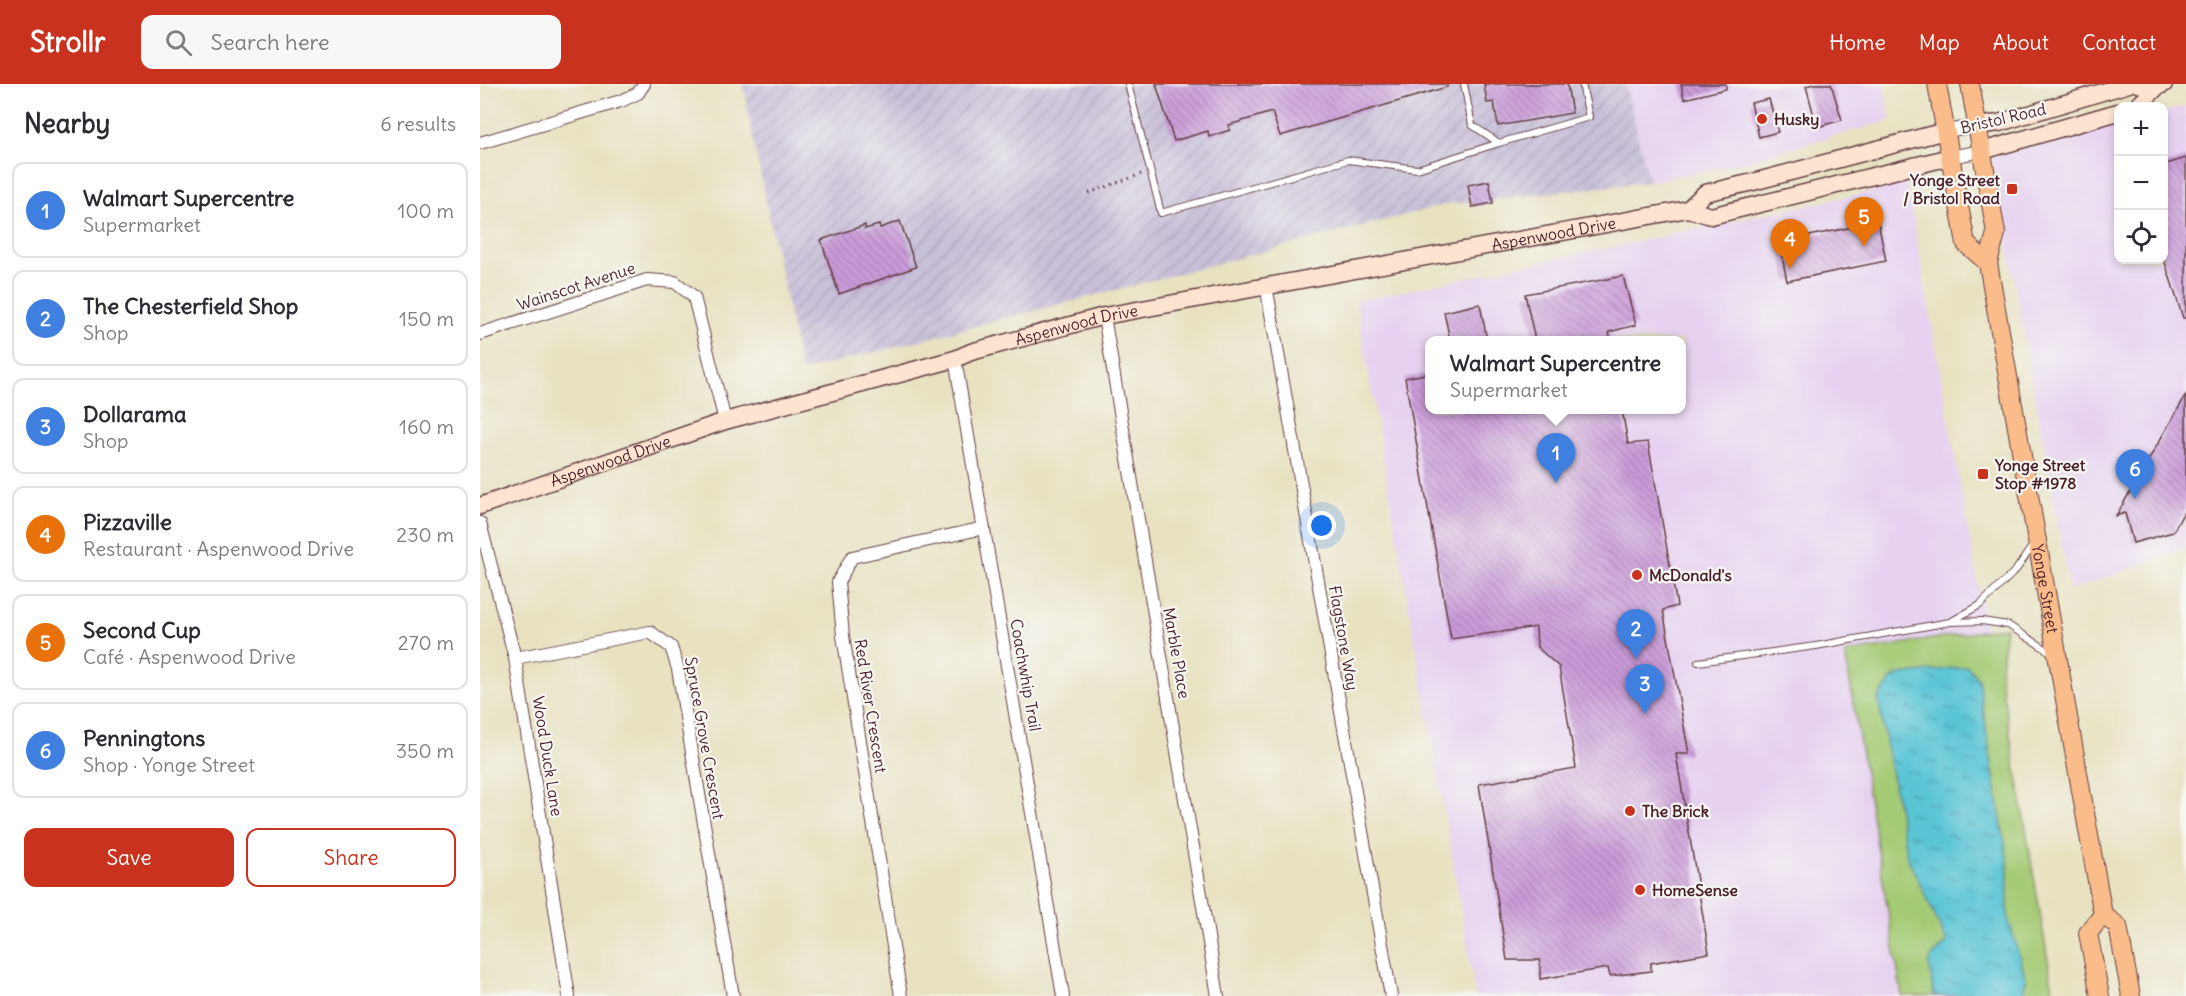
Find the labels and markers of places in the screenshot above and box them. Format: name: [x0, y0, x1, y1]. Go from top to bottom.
place label: Husky: [1774, 109, 1819, 130]
marker: Husky: [1755, 112, 1769, 126]
place label: Yonge Street / Bristol Road: [1903, 170, 2001, 208]
marker: Yonge Street / Bristol Road: [2005, 182, 2019, 196]
pin: 5: [1844, 198, 1884, 247]
pin: 4: [1770, 220, 1810, 269]
pin: 1: [1536, 434, 1576, 483]
pin: 6: [2116, 450, 2154, 499]
place label: Yonge Street Stop #1978: [1994, 455, 2086, 494]
marker: Yonge Street Stop #1978: [1976, 467, 1990, 481]
place label: McDonald's: [1649, 565, 1732, 585]
marker: McDonald's: [1630, 568, 1644, 582]
pin: 2: [1616, 610, 1656, 659]
pin: 3: [1626, 664, 1664, 714]
place label: The Brick: [1642, 801, 1709, 821]
marker: The Brick: [1623, 804, 1637, 818]
place label: HomeSense: [1652, 880, 1738, 900]
marker: HomeSense: [1633, 883, 1647, 897]

